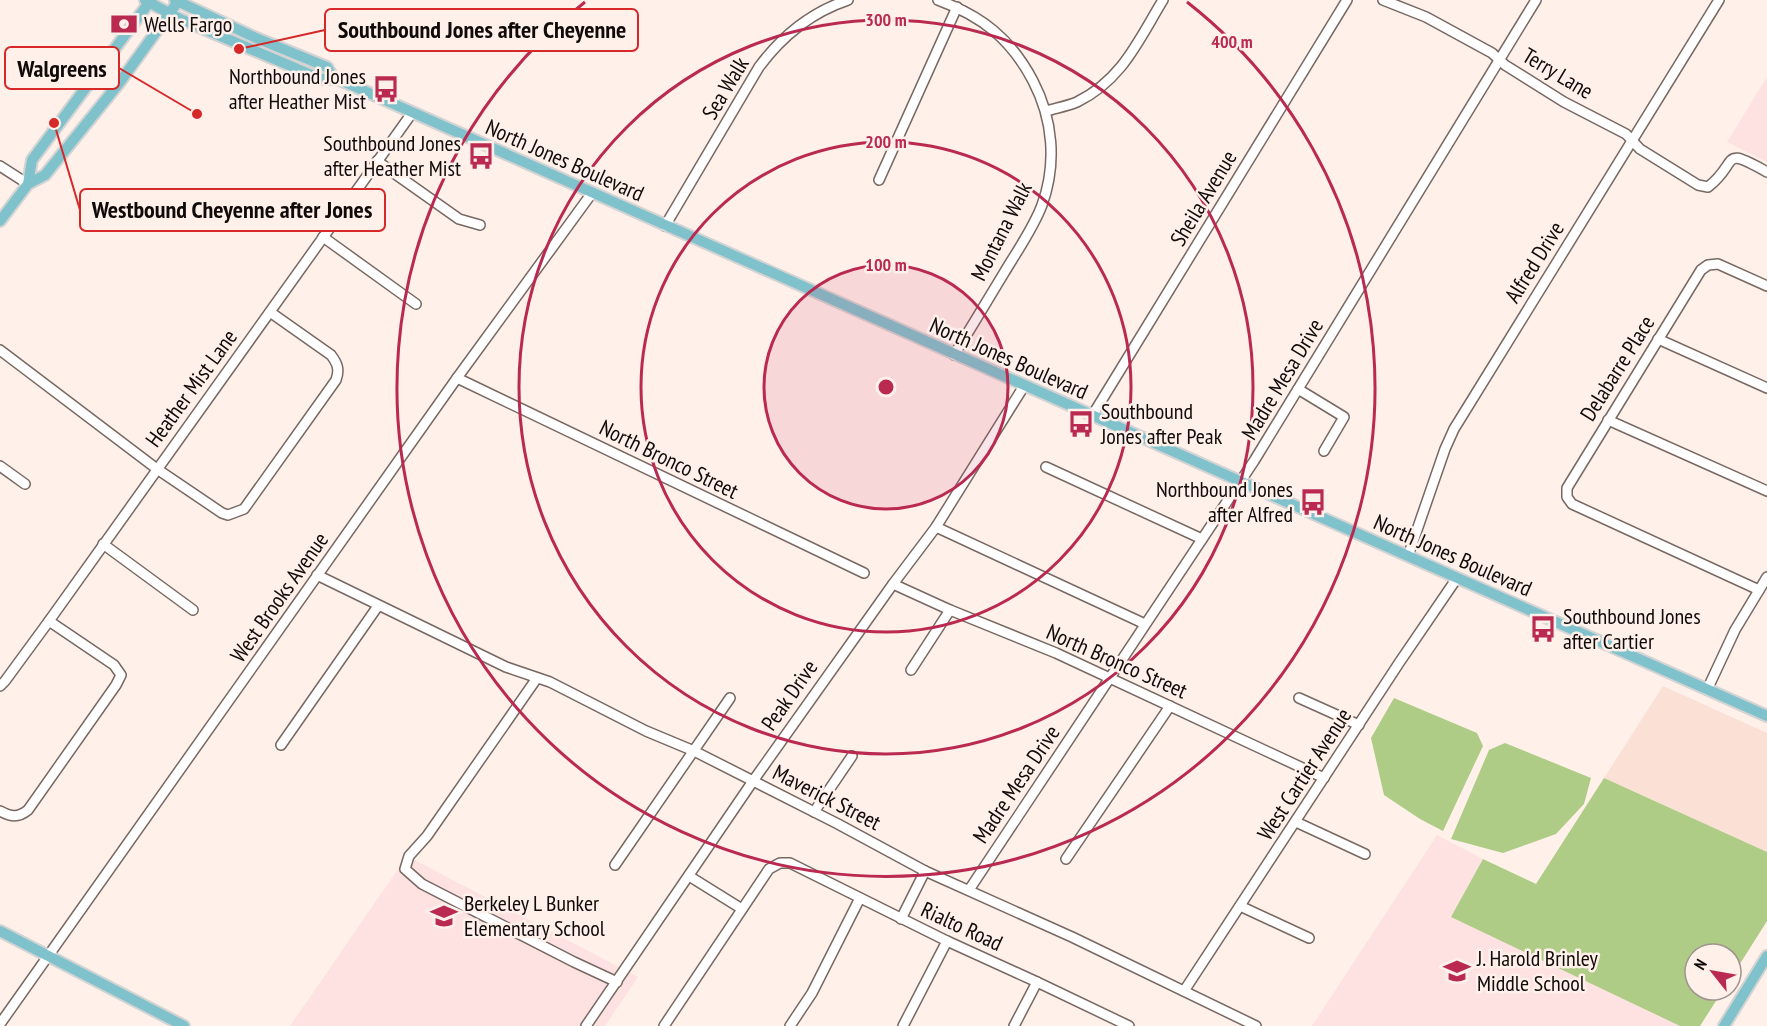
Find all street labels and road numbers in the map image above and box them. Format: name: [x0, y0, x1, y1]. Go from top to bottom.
street label: Terry Lane: [1518, 41, 1598, 105]
street label: Sea Walk: [695, 51, 755, 124]
street label: North Jones Boulevard: [482, 113, 648, 207]
street label: Sheila Avenue: [1164, 145, 1242, 251]
street label: Montana Walk: [964, 176, 1038, 285]
street label: Alfred Drive: [1498, 216, 1570, 308]
street label: Delabarre Place: [1574, 310, 1660, 426]
street label: North Jones Boulevard: [926, 311, 1092, 405]
street label: Madre Mesa Drive: [1235, 313, 1329, 445]
street label: Heather Mist Lane: [139, 324, 243, 452]
street label: North Bronco Street: [595, 413, 743, 505]
street label: North Jones Boulevard: [1370, 508, 1536, 602]
street label: West Brooks Avenue: [224, 527, 334, 667]
street label: North Bronco Street: [1042, 617, 1192, 705]
street label: Peak Drive: [755, 654, 823, 736]
street label: West Cartier Avenue: [1251, 703, 1357, 845]
street label: Madre Mesa Drive: [966, 720, 1066, 848]
street label: Maverick Street: [768, 758, 886, 836]
street label: Rialto Road: [917, 895, 1007, 957]

